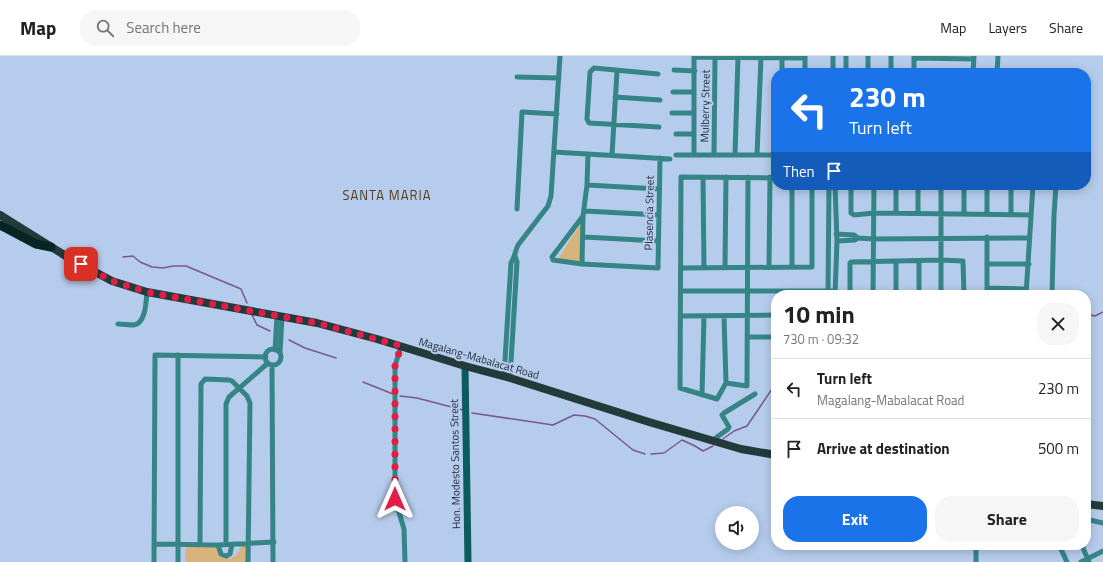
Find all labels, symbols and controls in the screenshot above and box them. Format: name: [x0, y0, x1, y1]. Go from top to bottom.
search box: [80, 10, 360, 46]
text: Map: [20, 13, 56, 42]
text: Search here: [126, 16, 201, 39]
icon: search: [94, 17, 116, 39]
text: Map: [940, 17, 966, 38]
text: Layers: [988, 17, 1027, 38]
text: Share: [1049, 17, 1083, 38]
street label: Mulberry Street: [696, 69, 714, 142]
text: 230 m: [849, 75, 926, 118]
icon: left: [783, 84, 835, 136]
text: Turn left: [849, 114, 912, 141]
text: Then: [783, 160, 815, 183]
icon: arrive: [823, 160, 845, 182]
street label: Plasencia Street: [640, 175, 658, 250]
district label: SANTA MARIA: [343, 185, 431, 205]
pin: [64, 247, 98, 281]
icon: arrive: [70, 253, 92, 275]
text: 10 min: [783, 296, 855, 332]
button: close: [1037, 303, 1079, 345]
text: 730 m · 09:32: [783, 329, 859, 349]
street label: Magalang-Mabalacat Road: [417, 333, 541, 383]
text: Turn left: [817, 367, 872, 390]
text: 230 m: [1038, 377, 1079, 400]
icon: left: [783, 378, 805, 400]
text: Magalang-Mabalacat Road: [817, 390, 964, 410]
street label: Hon. Modesto Santos Street: [446, 399, 464, 529]
text: Arrive at destination: [817, 437, 950, 460]
text: 500 m: [1038, 437, 1079, 460]
icon: arrive: [783, 438, 805, 460]
position arrow: [374, 478, 416, 520]
button: Exit: [783, 496, 927, 542]
button: Share: [935, 496, 1079, 542]
map controls: [715, 506, 759, 550]
button: sound: [715, 506, 759, 550]

